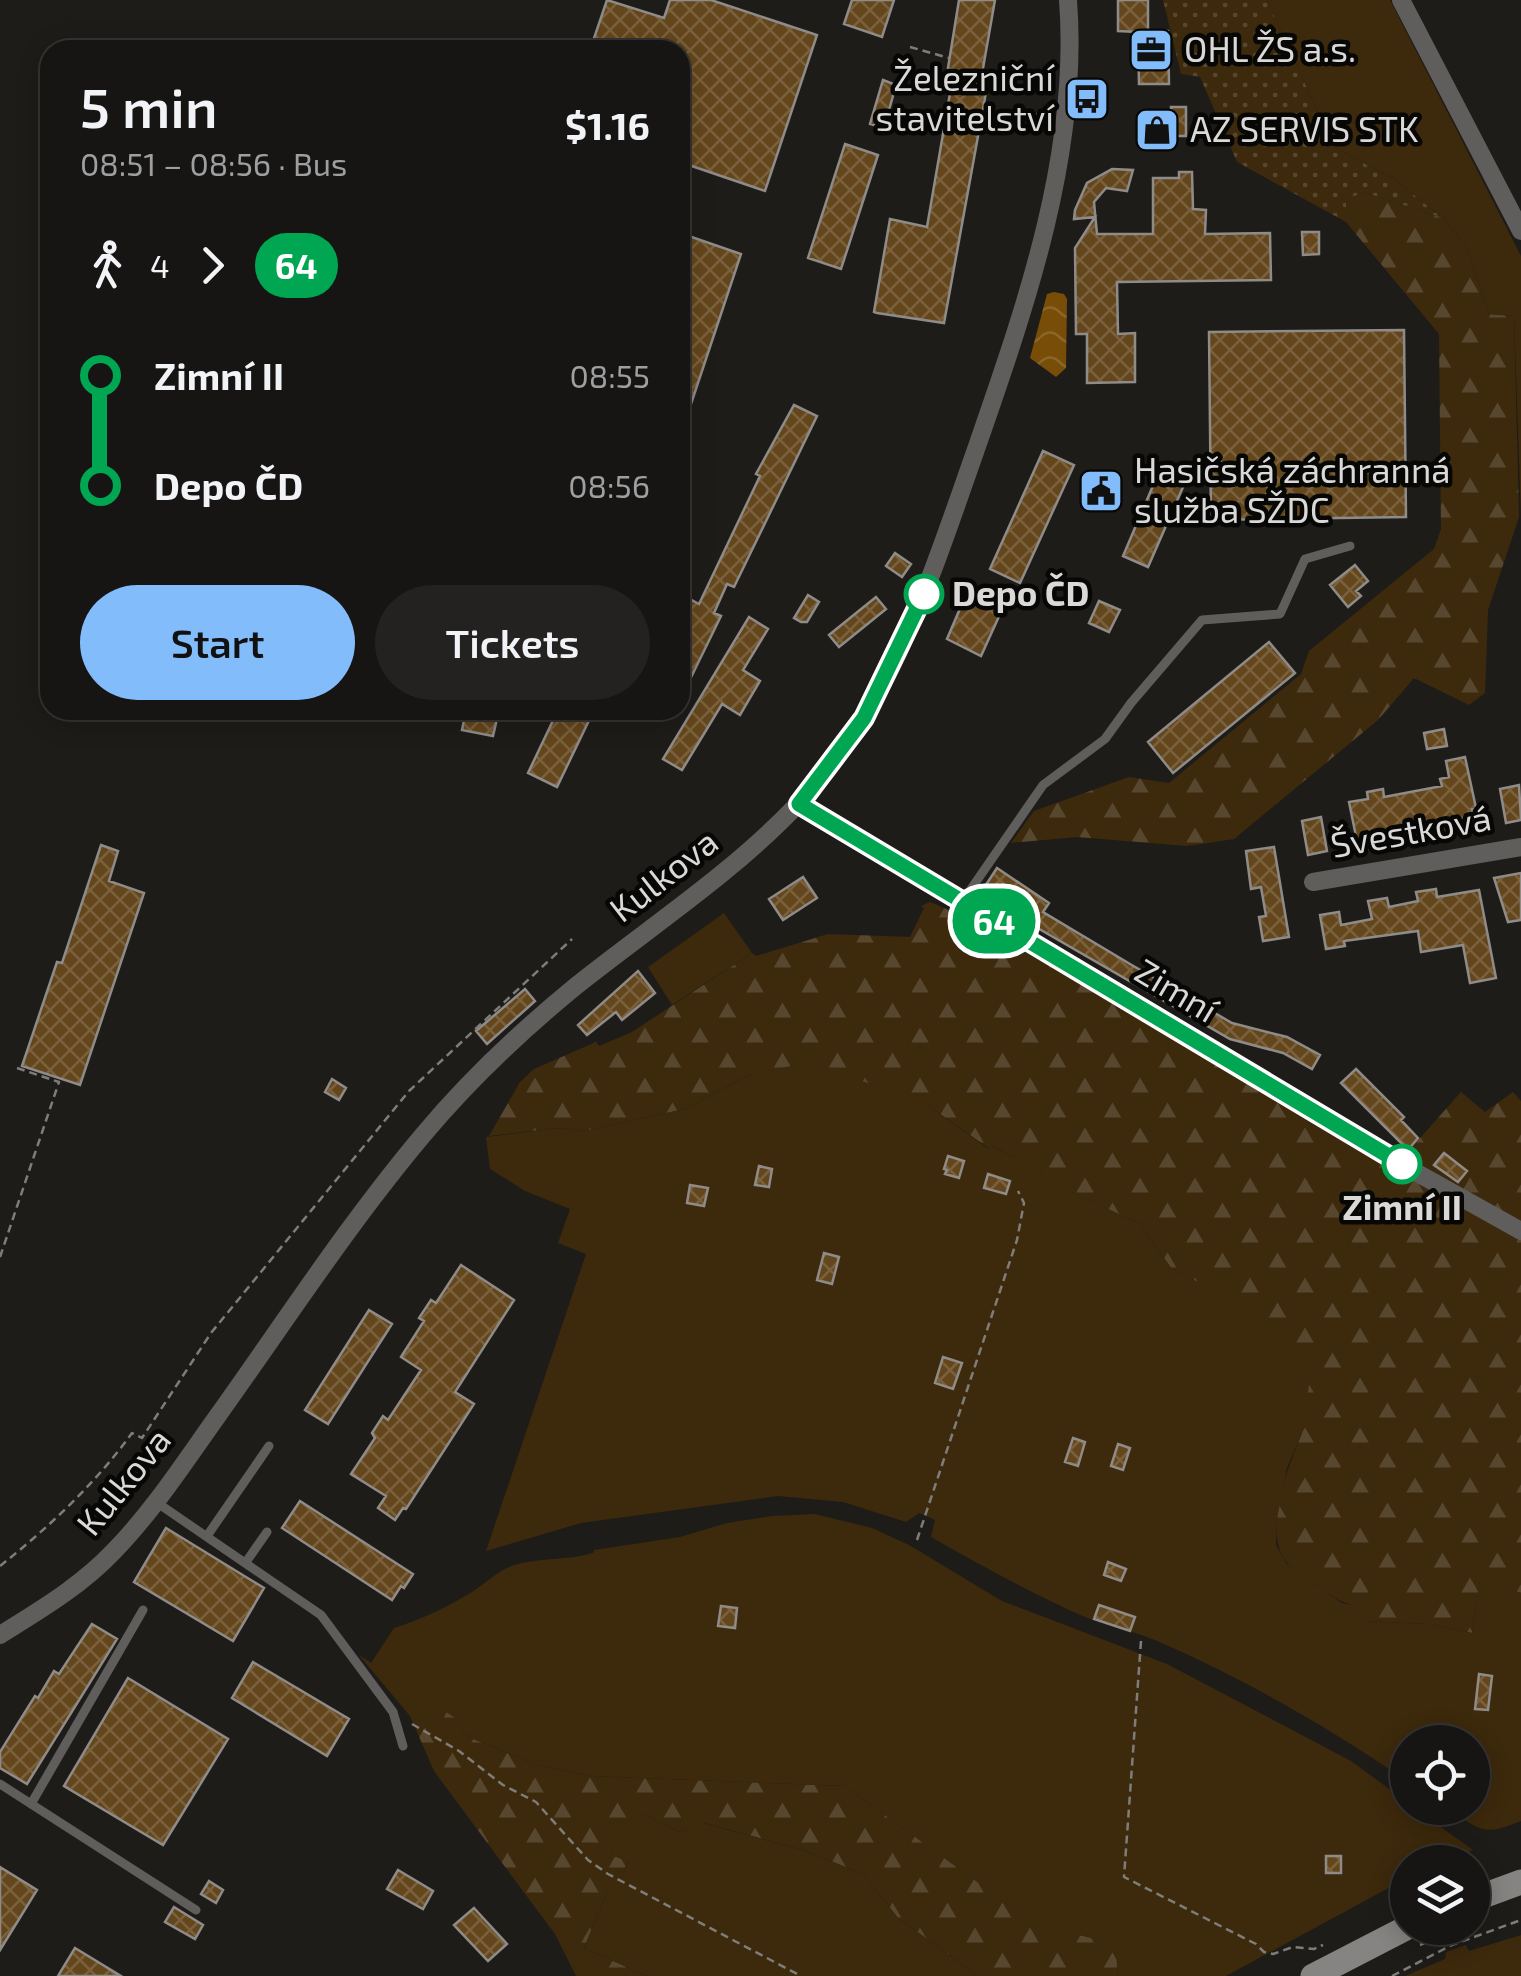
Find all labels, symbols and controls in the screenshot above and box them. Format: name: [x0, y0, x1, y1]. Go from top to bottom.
office icon: OHL ŽS a.s.: [1128, 27, 1174, 73]
place label: OHL ŽS a.s.: [1184, 27, 1356, 69]
place label: Železniční stavitelství: [876, 56, 1055, 138]
text: 5 min: [80, 73, 218, 139]
bus stop icon: Železniční stavitelství: [1064, 76, 1110, 122]
text: $1.16: [565, 102, 650, 148]
shop icon: AZ SERVIS STK: [1134, 107, 1180, 153]
place label: AZ SERVIS STK: [1190, 107, 1419, 149]
text: 08:51 – 08:56 · Bus: [80, 144, 347, 182]
icon: walk: [80, 238, 135, 293]
icon: forward: [185, 238, 240, 293]
text: 64: [275, 244, 318, 286]
text: 4: [150, 246, 170, 284]
text: Zimní II: [154, 352, 284, 398]
text: 08:55: [569, 356, 650, 394]
place label: Hasičská záchranná služba SŽDC: [1134, 448, 1450, 530]
text: Depo ČD: [154, 462, 303, 508]
text: 08:56: [568, 466, 650, 504]
public building icon: Hasičská záchranná služba SŽDC: [1078, 468, 1124, 514]
place label: Depo ČD: [952, 571, 1089, 613]
marker: Depo ČD: [905, 575, 943, 613]
button: Start: [80, 585, 355, 700]
button: Tickets: [375, 585, 650, 700]
street label: Švestková: [1327, 795, 1494, 865]
street label: Kulkova: [600, 819, 725, 930]
line badge: 64: [949, 888, 1039, 954]
text: 64: [973, 900, 1015, 942]
street label: Zimní: [1128, 949, 1227, 1031]
marker: Zimní II: [1383, 1145, 1421, 1183]
place label: Zimní II: [1342, 1185, 1462, 1227]
street label: Kulkova: [67, 1419, 178, 1543]
map controls: [1390, 1725, 1490, 1945]
button: locate: [1390, 1725, 1490, 1825]
button: layers: [1390, 1845, 1490, 1945]

